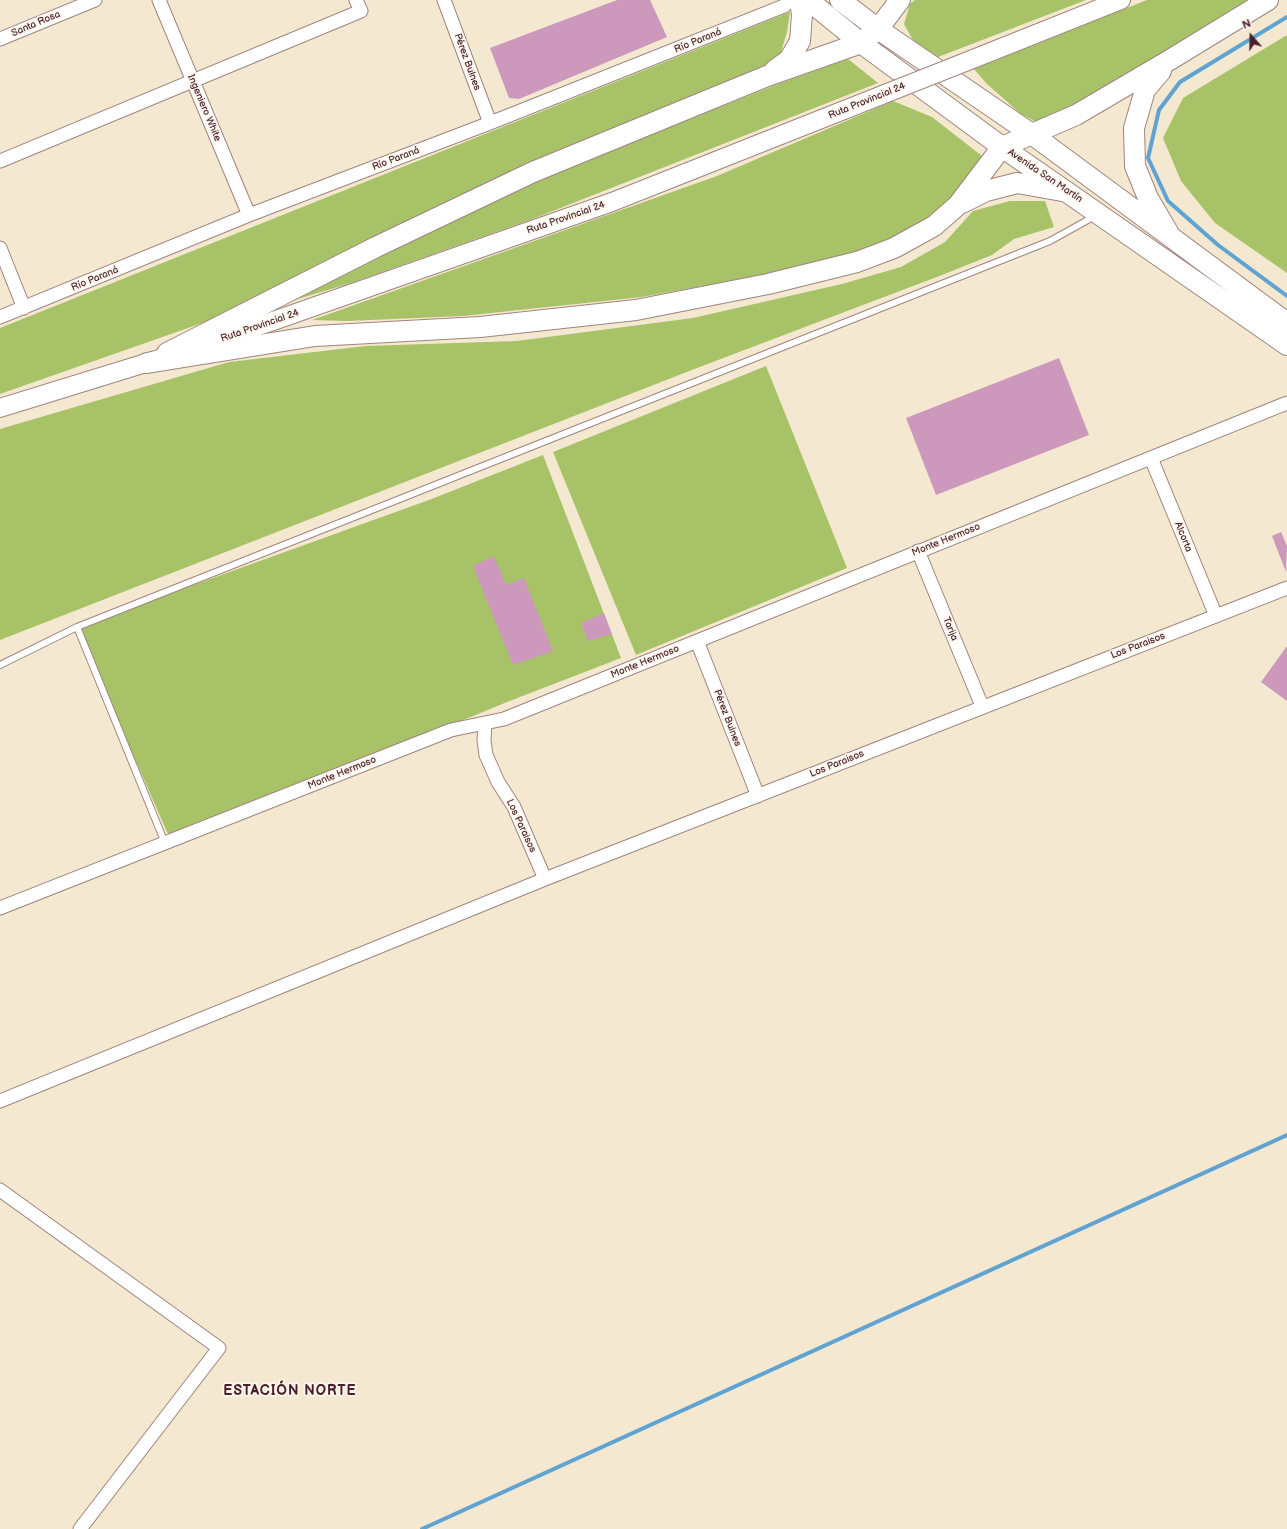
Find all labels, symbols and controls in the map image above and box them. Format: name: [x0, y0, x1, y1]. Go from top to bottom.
street label: Santa Rosa: [10, 8, 62, 40]
north arrow: [1231, 16, 1271, 56]
text: N: [1241, 17, 1253, 32]
street label: Río Paraná: [673, 26, 723, 56]
street label: Pérez Bulnes: [451, 32, 483, 92]
street label: Ingeniero White: [185, 73, 223, 143]
street label: Ruta Provincial 24: [827, 80, 907, 122]
street label: Río Paraná: [371, 144, 421, 174]
street label: Avenida San Martín: [1005, 147, 1085, 205]
street label: Ruta Provincial 24: [525, 199, 607, 237]
street label: Río Paraná: [70, 264, 120, 294]
street label: Ruta Provincial 24: [219, 307, 301, 345]
street label: Alcorta: [1172, 520, 1194, 554]
street label: Monte Hermoso: [910, 521, 982, 559]
street label: Tarija: [940, 615, 960, 643]
street label: Los Paraisos: [1109, 630, 1167, 662]
street label: Monte Hermoso: [609, 643, 681, 681]
street label: Pérez Bulnes: [711, 688, 743, 748]
street label: Los Paraisos: [808, 748, 866, 780]
street label: Monte Hermoso: [306, 754, 378, 792]
street label: Los Paraisos: [503, 797, 539, 855]
district label: ESTACIÓN NORTE: [223, 1383, 357, 1399]

